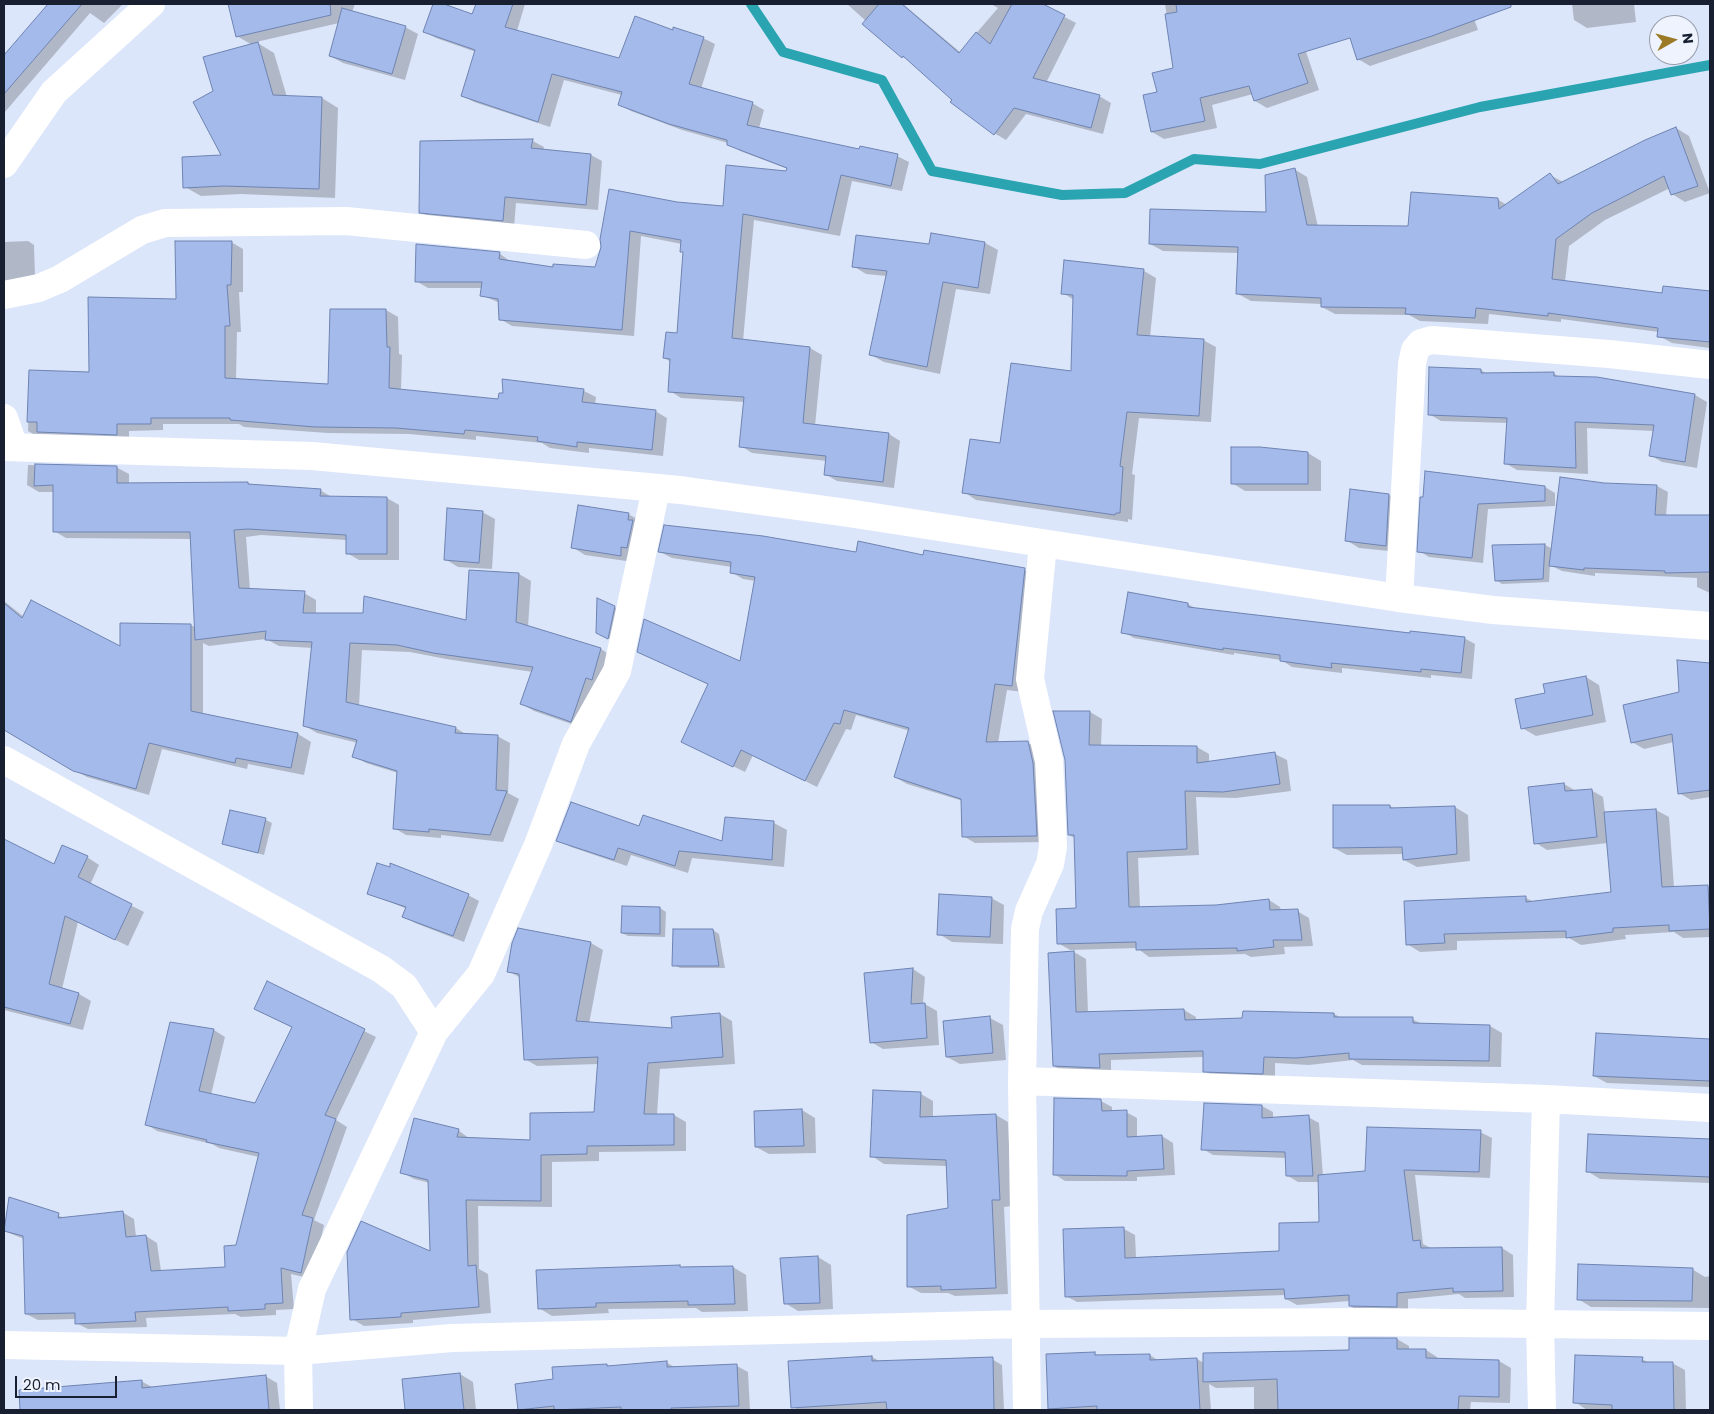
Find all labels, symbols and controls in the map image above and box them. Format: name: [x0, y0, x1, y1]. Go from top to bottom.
north arrow: [1649, 15, 1699, 65]
text: N: [1677, 32, 1698, 45]
scale bar: [18, 1366, 120, 1398]
text: 20 m: [23, 1374, 61, 1395]

